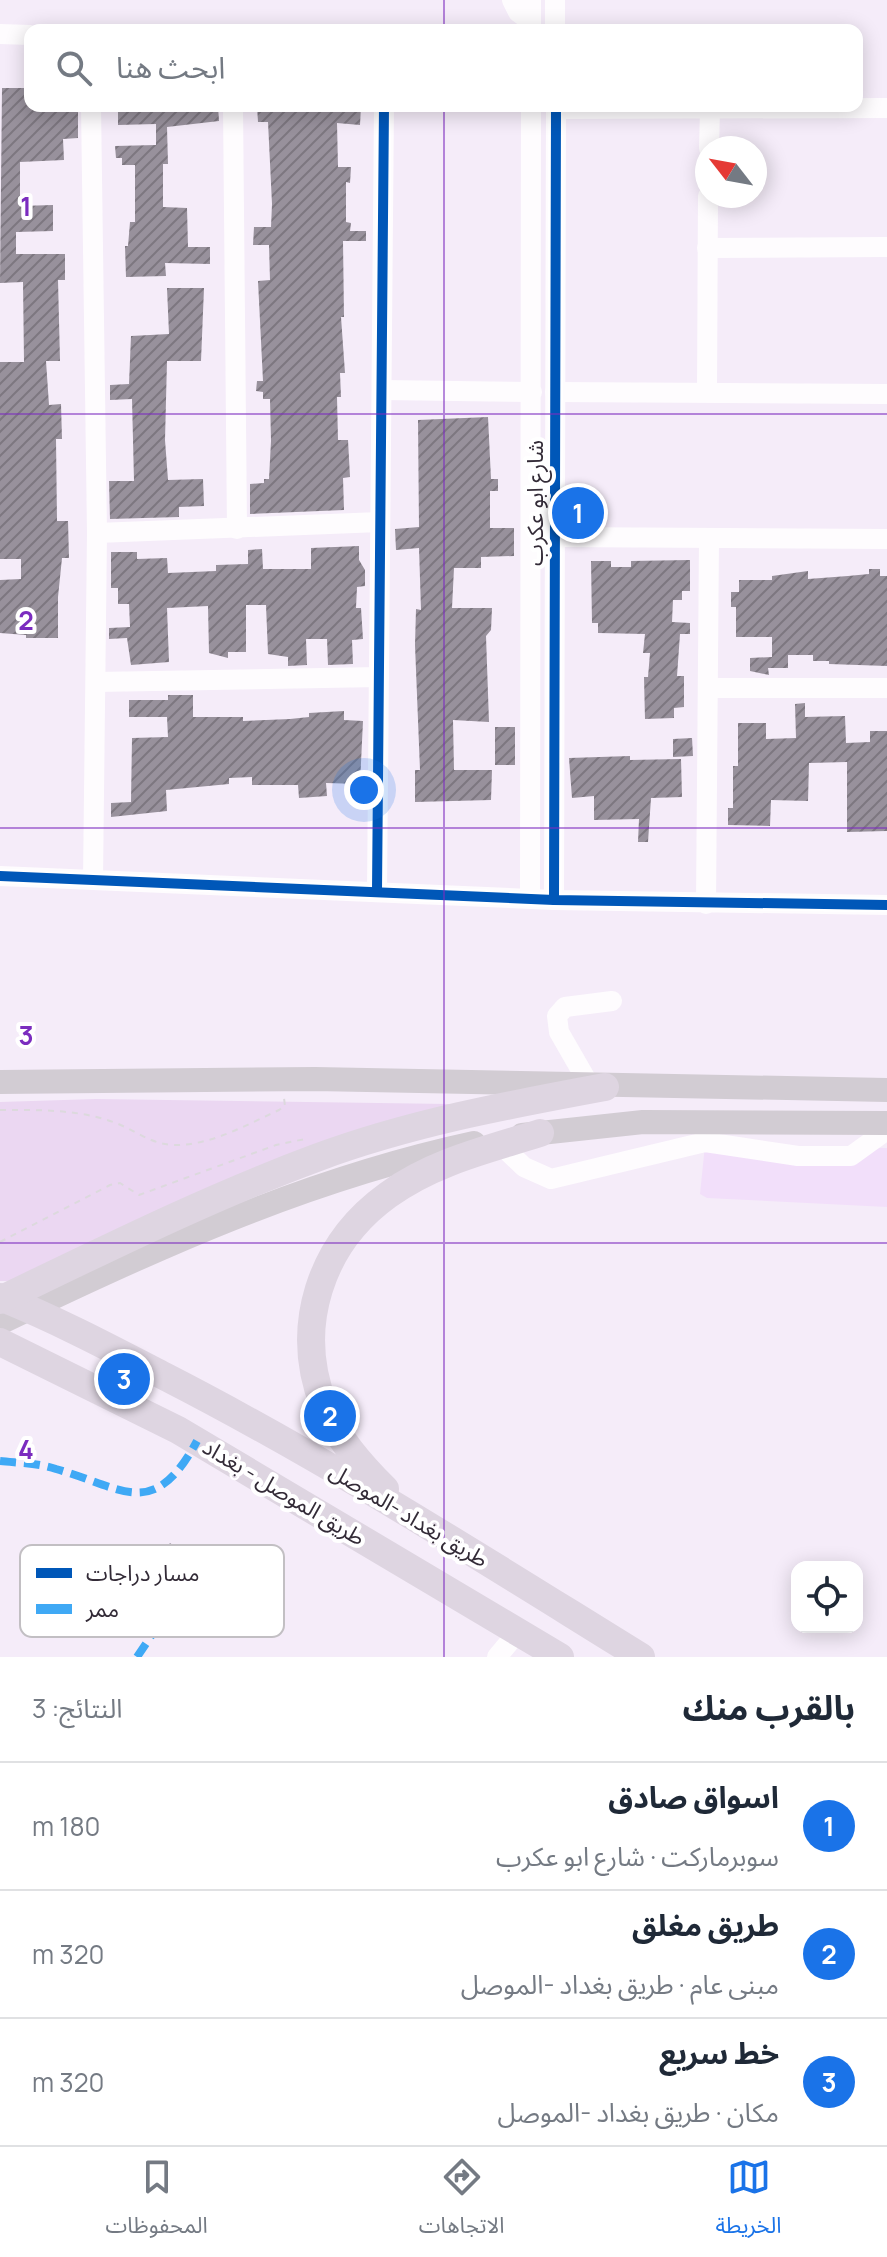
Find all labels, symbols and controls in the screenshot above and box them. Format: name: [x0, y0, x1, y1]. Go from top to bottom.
search box: [24, 24, 863, 112]
icon: search: [52, 46, 96, 90]
text: ابحث هنا: [116, 46, 225, 87]
north arrow: [695, 136, 767, 208]
text: 1: [20, 188, 32, 224]
street label: شارع ابو عكرب: [520, 440, 552, 566]
pin: 1: [552, 483, 604, 543]
text: 2: [18, 602, 34, 638]
your location: [344, 770, 384, 810]
text: 3: [18, 1017, 34, 1053]
pin: 3: [98, 1349, 150, 1409]
pin: 2: [304, 1386, 356, 1446]
text: 4: [18, 1431, 34, 1467]
street label: طريق الموصل - بغداد: [197, 1432, 371, 1552]
street label: طريق بغداد -الموصل: [324, 1456, 494, 1574]
legend: [20, 1545, 284, 1637]
text: مسار دراجات: [86, 1558, 200, 1588]
map controls: [791, 1561, 863, 1633]
button: locate: [791, 1561, 863, 1633]
text: ممر: [85, 1594, 119, 1624]
text: بالقرب منك: [682, 1684, 855, 1730]
text: النتائج: 3: [32, 1690, 122, 1726]
text: اسواق صادق: [608, 1776, 779, 1817]
text: 180 m: [32, 1808, 100, 1844]
text: 1: [823, 1808, 835, 1844]
text: سوبرماركت · شارع ابو عكرب: [496, 1838, 779, 1874]
text: طريق مغلق: [632, 1904, 779, 1945]
text: 320 m: [32, 1936, 104, 1972]
text: 2: [821, 1936, 837, 1972]
text: مبنى عام · طريق بغداد -الموصل: [461, 1966, 779, 2002]
text: خط سريع: [659, 2032, 779, 2073]
text: 320 m: [32, 2064, 104, 2100]
text: 3: [821, 2064, 837, 2100]
text: مكان · طريق بغداد -الموصل: [498, 2094, 779, 2130]
tab: المحفوظات: [106, 2155, 208, 2249]
tab: الاتجاهات: [419, 2155, 505, 2249]
tab: الخريطة: [716, 2155, 782, 2249]

